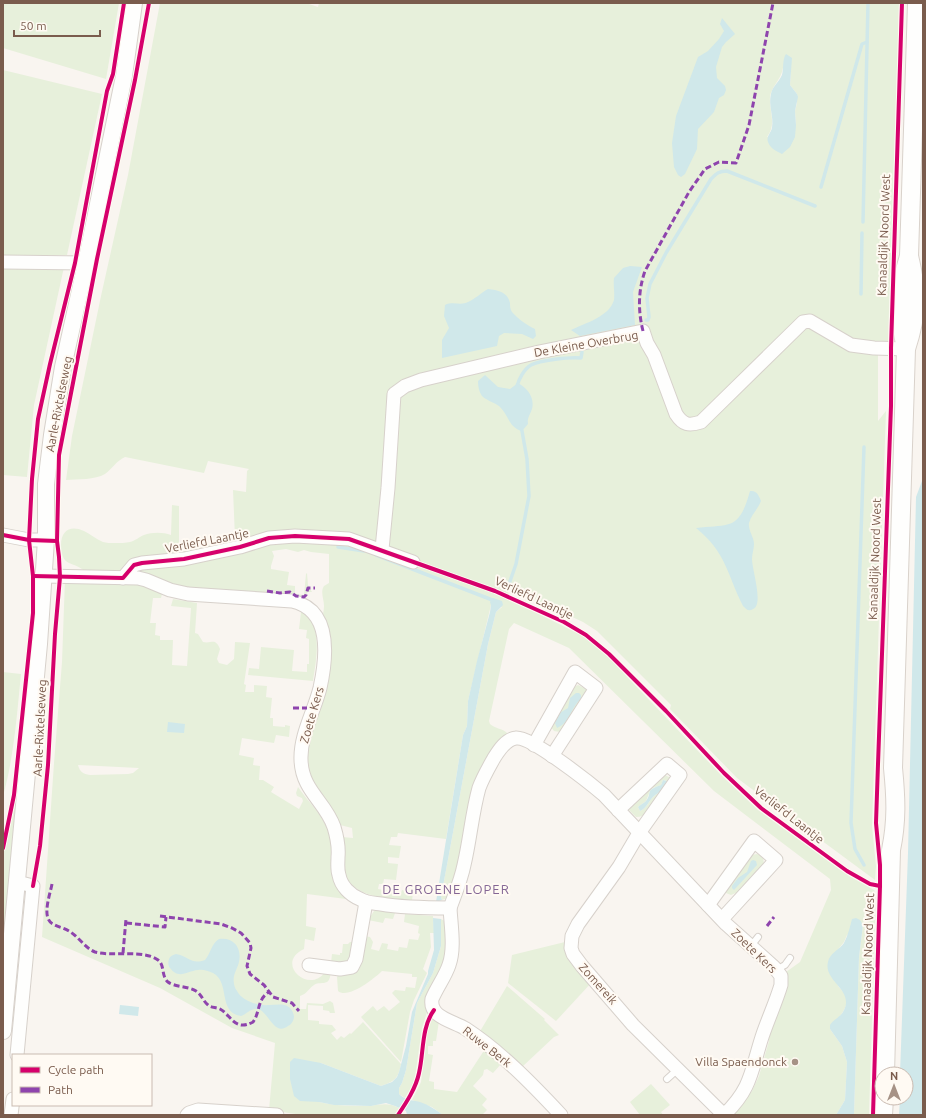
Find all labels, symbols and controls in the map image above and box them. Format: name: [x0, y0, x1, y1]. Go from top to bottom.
scale bar: [14, 12, 100, 38]
text: 50 m: [20, 19, 47, 32]
street label: Kanaaldijk Noord West: [875, 174, 892, 296]
street label: De Kleine Overbrug: [533, 328, 639, 359]
street label: Aarle-Rixtelseweg: [43, 355, 74, 453]
street label: Kanaaldijk Noord West: [866, 498, 883, 620]
street label: Verliefd Laantje: [164, 526, 250, 555]
street label: Verliefd Laantje: [493, 574, 575, 621]
street label: Aarle-Rixtelseweg: [30, 679, 49, 777]
street label: Zoete Kers: [297, 685, 326, 745]
street label: Verliefd Laantje: [752, 783, 827, 846]
district label: DE GROENE LOPER: [382, 882, 510, 896]
street label: Kanaaldijk Noord West: [859, 893, 876, 1015]
street label: Zoete Kers: [729, 926, 780, 975]
street label: Zomereik: [577, 960, 620, 1007]
street label: Ruwe Berk: [461, 1024, 514, 1070]
legend: [12, 1054, 152, 1106]
place label: Villa Spaendonck: [695, 1055, 787, 1068]
marker: Villa Spaendonck: [790, 1057, 800, 1067]
text: Cycle path: [48, 1063, 104, 1076]
north arrow: [874, 1066, 914, 1106]
text: N: [890, 1070, 898, 1082]
text: Path: [48, 1083, 73, 1096]

